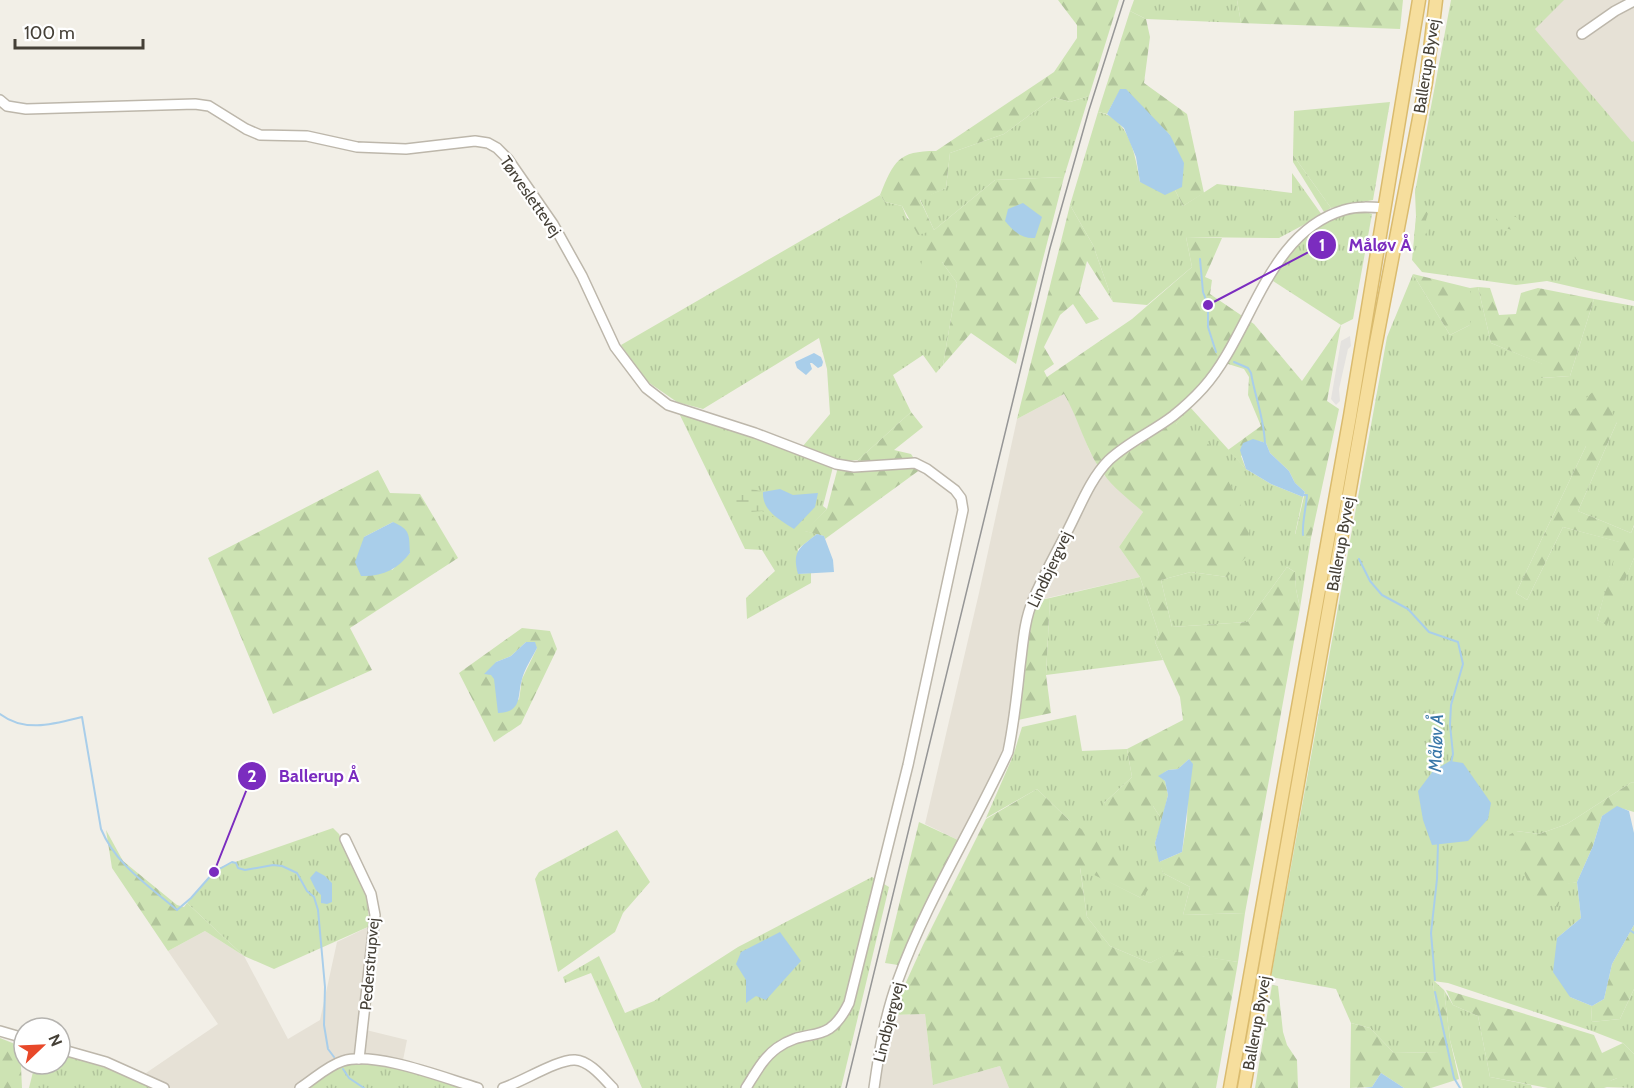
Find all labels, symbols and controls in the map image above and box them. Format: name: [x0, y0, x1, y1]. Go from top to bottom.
scale bar: [15, 12, 142, 50]
street label: Ballerup Byvej: [1410, 17, 1443, 115]
text: 100 m: [24, 22, 75, 44]
street label: Tørveslettevej: [496, 152, 565, 240]
callout: Måløv Å: [1307, 227, 1423, 263]
text: 1: [1319, 234, 1325, 256]
text: Måløv Å: [1349, 234, 1412, 256]
street label: Ballerup Byvej: [1323, 495, 1358, 593]
street label: Lindbjergvej: [1024, 528, 1075, 610]
water label: Måløv Å: [1423, 714, 1448, 773]
callout: Ballerup Å: [237, 758, 371, 794]
text: 2: [247, 765, 257, 787]
text: Ballerup Å: [279, 765, 360, 787]
street label: Pederstrupvej: [356, 917, 383, 1011]
street label: Ballerup Byvej: [1239, 974, 1274, 1072]
street label: Lindbjergvej: [869, 980, 908, 1064]
north arrow: [12, 1016, 72, 1076]
text: N: [44, 1031, 66, 1049]

